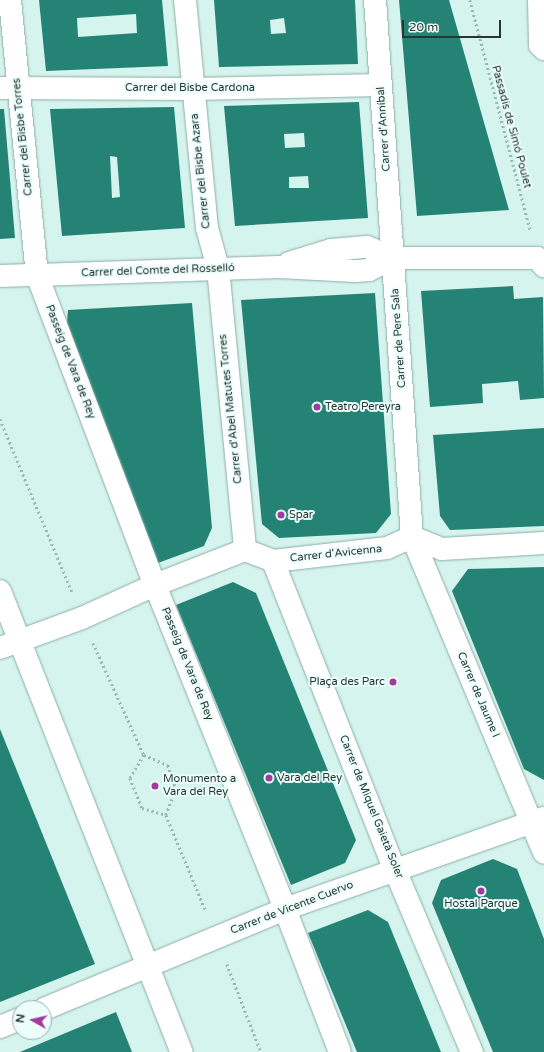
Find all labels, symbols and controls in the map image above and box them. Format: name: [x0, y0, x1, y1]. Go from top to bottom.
scale bar: [404, 12, 503, 38]
text: 20 m: [409, 20, 438, 34]
street label: Passadís de Simó Poulet: [488, 64, 534, 190]
street label: Carrer del Bisbe Torres: [10, 78, 36, 196]
street label: Carrer del Bisbe Cardona: [125, 81, 255, 95]
street label: Carrer d'Anníbal: [374, 86, 394, 172]
street label: Carrer del Bisbe Azara: [188, 113, 214, 229]
street label: Carrer del Comte del Rosselló: [81, 262, 235, 280]
street label: Carrer de Pere Sala: [389, 288, 409, 388]
street label: Passeig de Vara de Rey: [42, 303, 98, 421]
street label: Carrer d'Abel Matutes Torres: [217, 334, 245, 484]
place label: Teatro Pereyra: [325, 400, 401, 414]
marker: Teatro Pereyra: [312, 402, 322, 412]
place label: Spar: [289, 508, 313, 522]
marker: Spar: [276, 510, 286, 520]
street label: Carrer d'Avicenna: [289, 543, 383, 565]
street label: Passeig de Vara de Rey: [158, 605, 216, 723]
street label: Carrer de Jaume I: [454, 650, 502, 740]
place label: Plaça des Parc: [309, 675, 385, 689]
marker: Plaça des Parc: [388, 677, 398, 687]
street label: Carrer de Miquel Gaietà Soler: [336, 733, 406, 881]
place label: Vara del Rey: [277, 771, 342, 785]
place label: Monumento a Vara del Rey: [163, 773, 236, 799]
marker: Vara del Rey: [264, 773, 274, 783]
marker: Monumento a Vara del Rey: [150, 781, 160, 791]
street label: Carrer de Vicente Cuervo: [229, 878, 355, 938]
marker: Hostal Parque: [476, 886, 486, 896]
place label: Hostal Parque: [444, 897, 518, 911]
north arrow: [12, 1000, 52, 1040]
text: N: [14, 1013, 28, 1024]

